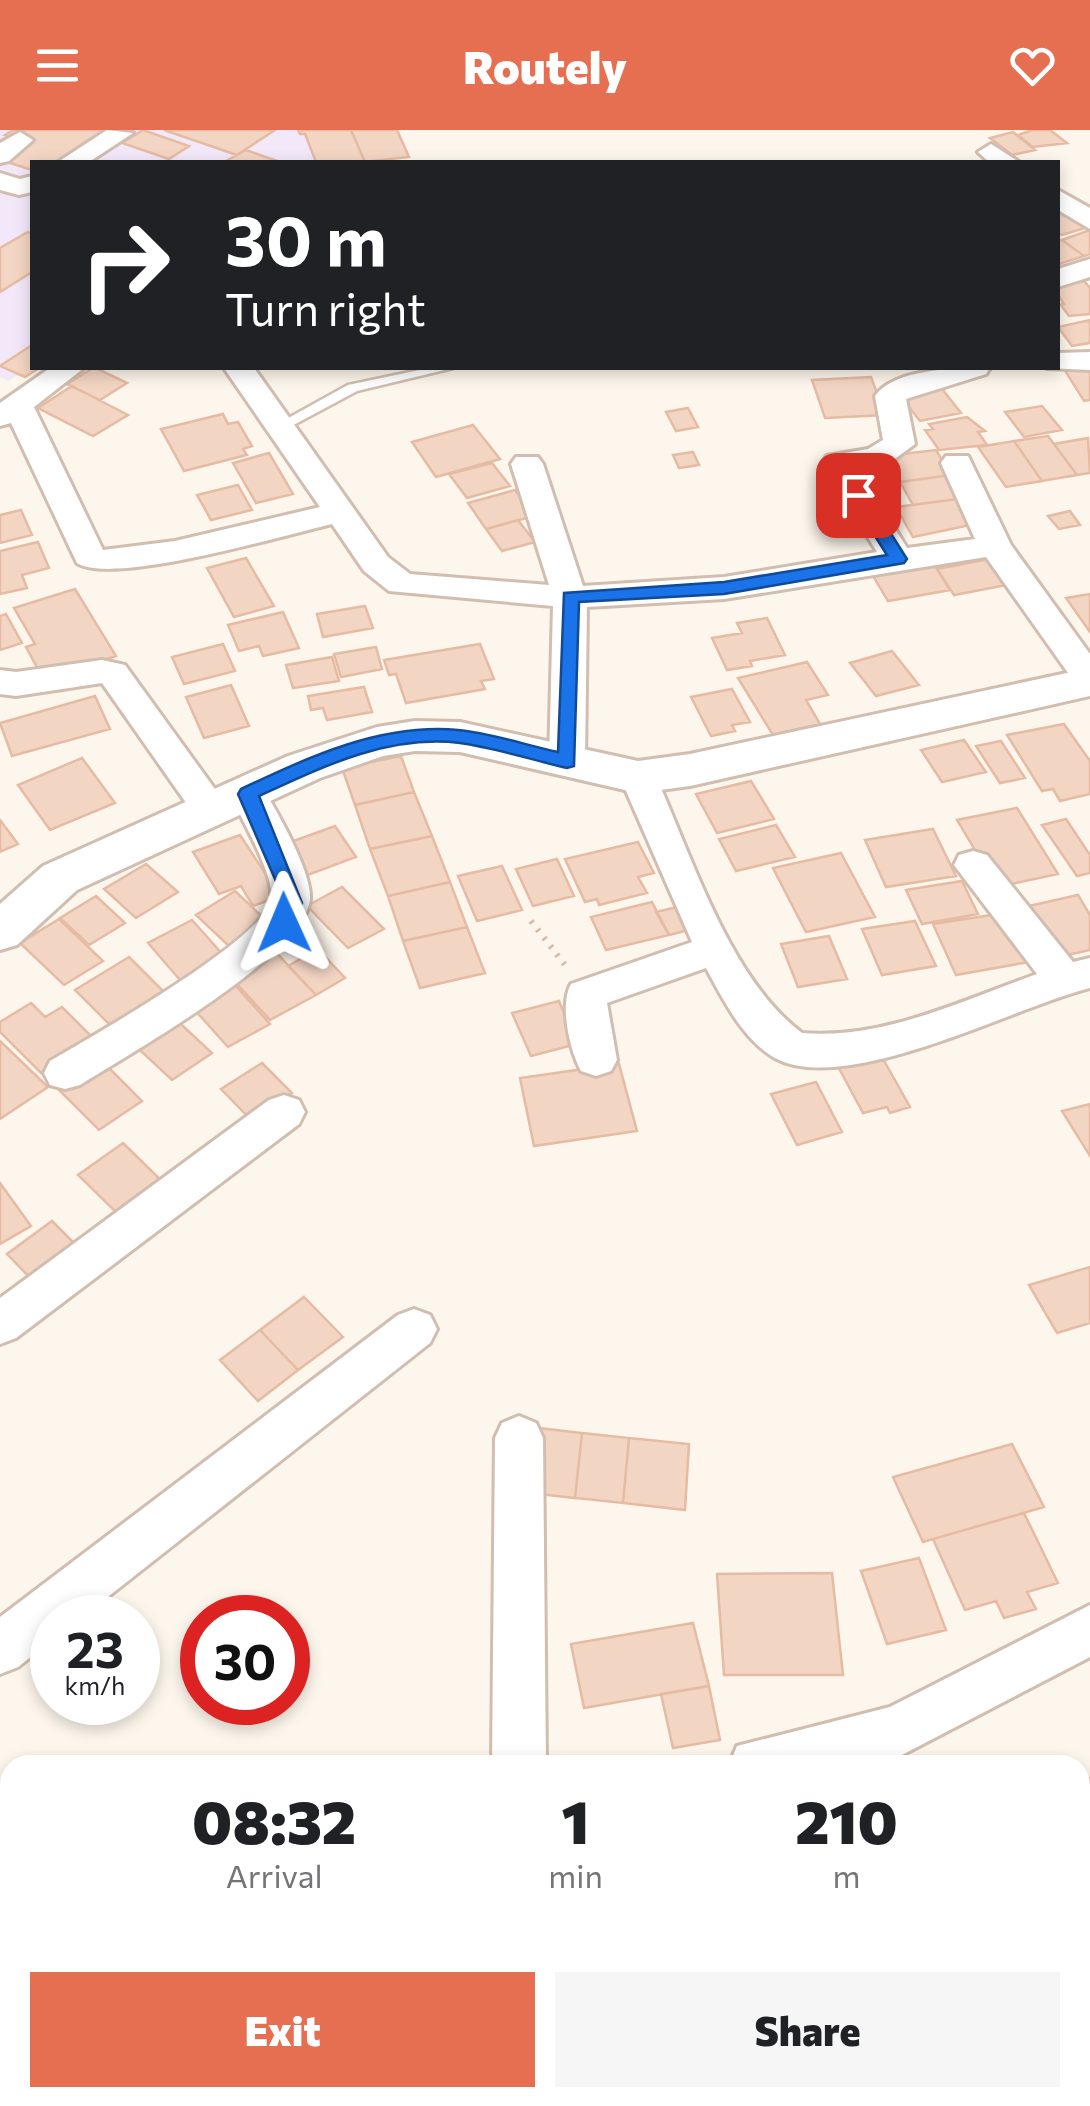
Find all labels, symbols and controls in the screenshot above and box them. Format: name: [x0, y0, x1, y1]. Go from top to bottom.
icon: menu: [30, 38, 85, 93]
text: Routely: [463, 38, 627, 93]
icon: heart: [1005, 38, 1060, 93]
text: 30 m: [225, 195, 387, 280]
icon: right: [60, 200, 190, 330]
text: Turn right: [225, 280, 426, 335]
pin: [816, 453, 901, 538]
icon: arrive: [831, 468, 886, 523]
position arrow: [232, 871, 336, 975]
speed limit sign: 30: [180, 1595, 310, 1725]
text: 23: [66, 1617, 124, 1678]
text: km/h: [65, 1670, 125, 1700]
text: 08:32: [192, 1783, 356, 1856]
text: 1: [562, 1783, 590, 1856]
text: 210: [795, 1783, 898, 1856]
text: Arrival: [226, 1855, 323, 1895]
text: min: [548, 1855, 603, 1895]
text: m: [832, 1855, 860, 1895]
button: Exit: [30, 1972, 535, 2087]
button: Share: [555, 1972, 1060, 2087]

